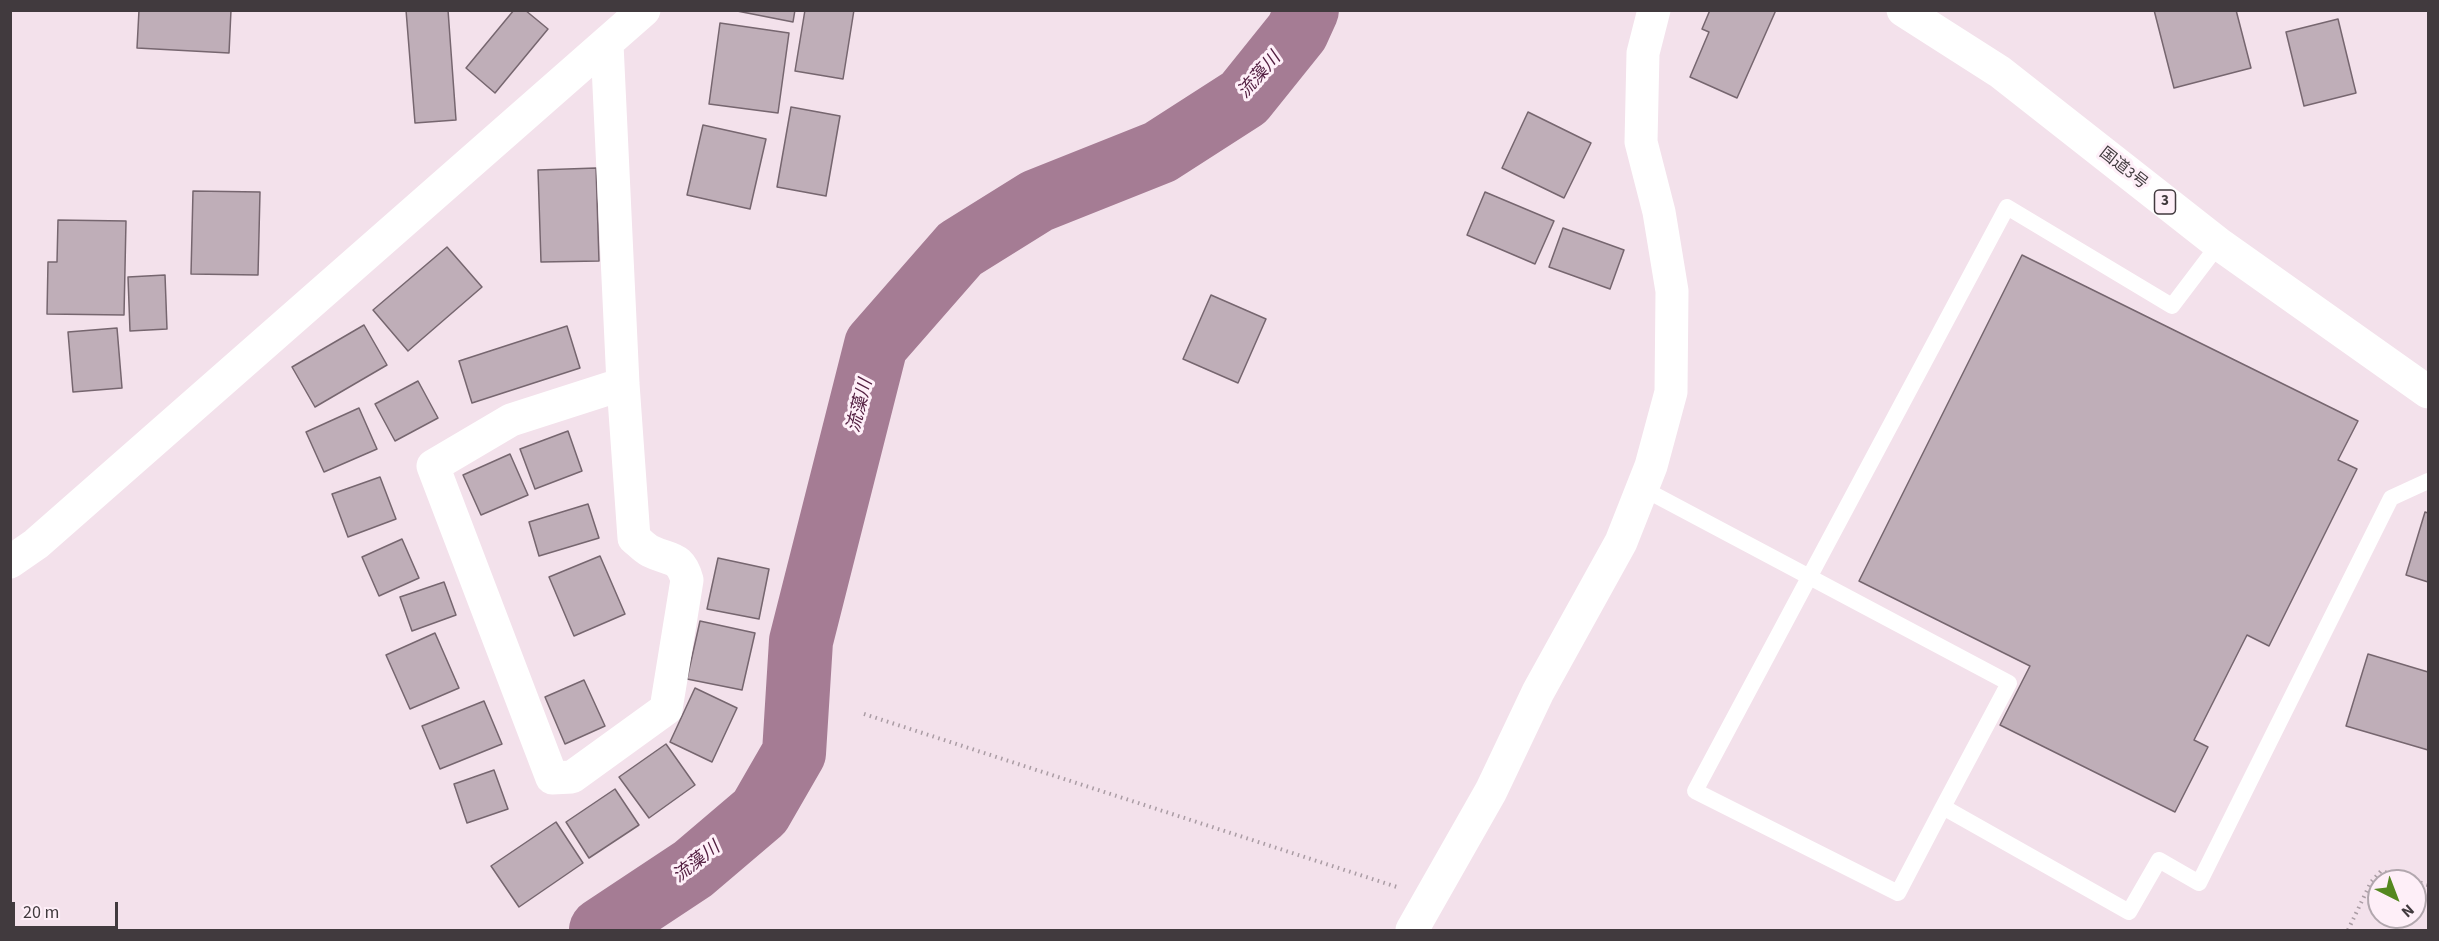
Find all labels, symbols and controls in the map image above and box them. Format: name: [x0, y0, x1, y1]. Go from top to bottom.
water label: 流藻川: [1234, 49, 1286, 103]
street label: 国道3号: [2095, 144, 2151, 194]
road number: 3: [2154, 190, 2176, 214]
water label: 流藻川: [844, 377, 878, 435]
water label: 流藻川: [669, 838, 725, 888]
north arrow: [2367, 869, 2427, 929]
scale bar: [15, 890, 122, 928]
text: N: [2396, 899, 2419, 923]
text: 20 m: [23, 900, 59, 925]

